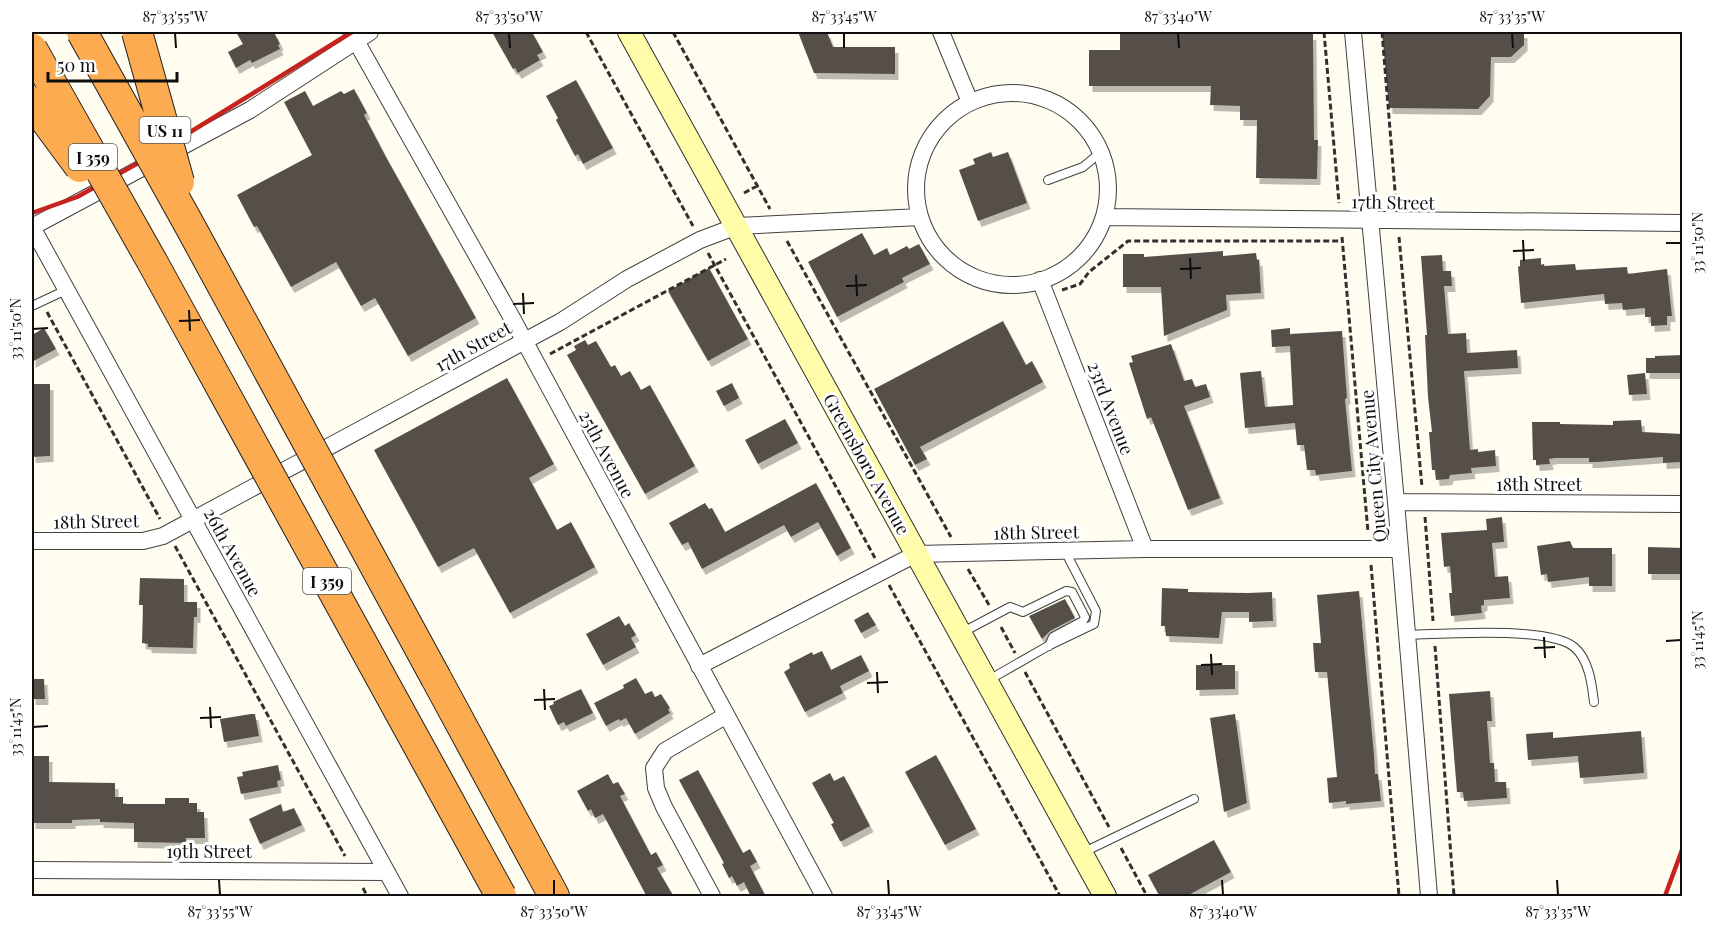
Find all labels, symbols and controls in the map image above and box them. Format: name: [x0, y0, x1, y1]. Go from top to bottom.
text: 87°33'55"W: [142, 6, 208, 26]
text: 87°33'50"W: [475, 6, 543, 26]
text: 87°33'45"W: [811, 6, 877, 26]
text: 87°33'40"W: [1144, 6, 1212, 26]
text: 87°33'35"W: [1479, 6, 1545, 26]
scale bar: [48, 45, 177, 83]
text: 50 m: [57, 53, 96, 77]
road number: US 11: [140, 117, 190, 143]
road number: I 359: [69, 144, 117, 170]
street label: 17th Street: [1351, 189, 1436, 215]
text: 33°11'50"N: [1687, 212, 1707, 274]
text: 33°11'50"N: [5, 298, 25, 360]
street label: 17th Street: [431, 315, 516, 377]
street label: 23rd Avenue: [1082, 358, 1140, 458]
street label: Greensboro Avenue: [818, 389, 916, 539]
street label: Queen City Avenue: [1354, 389, 1392, 543]
street label: 25th Avenue: [574, 406, 640, 502]
street label: 18th Street: [1496, 472, 1583, 496]
street label: 26th Avenue: [199, 503, 267, 601]
street label: 18th Street: [53, 508, 140, 534]
street label: 18th Street: [993, 519, 1080, 545]
road number: I 359: [303, 568, 351, 594]
text: 33°11'45"N: [1687, 610, 1707, 670]
text: 33°11'45"N: [5, 697, 25, 757]
street label: 19th Street: [166, 839, 252, 863]
text: 87°33'55"W: [187, 901, 253, 921]
text: 87°33'50"W: [520, 901, 588, 921]
text: 87°33'45"W: [856, 901, 922, 921]
text: 87°33'40"W: [1189, 901, 1257, 921]
text: 87°33'35"W: [1525, 901, 1591, 921]

